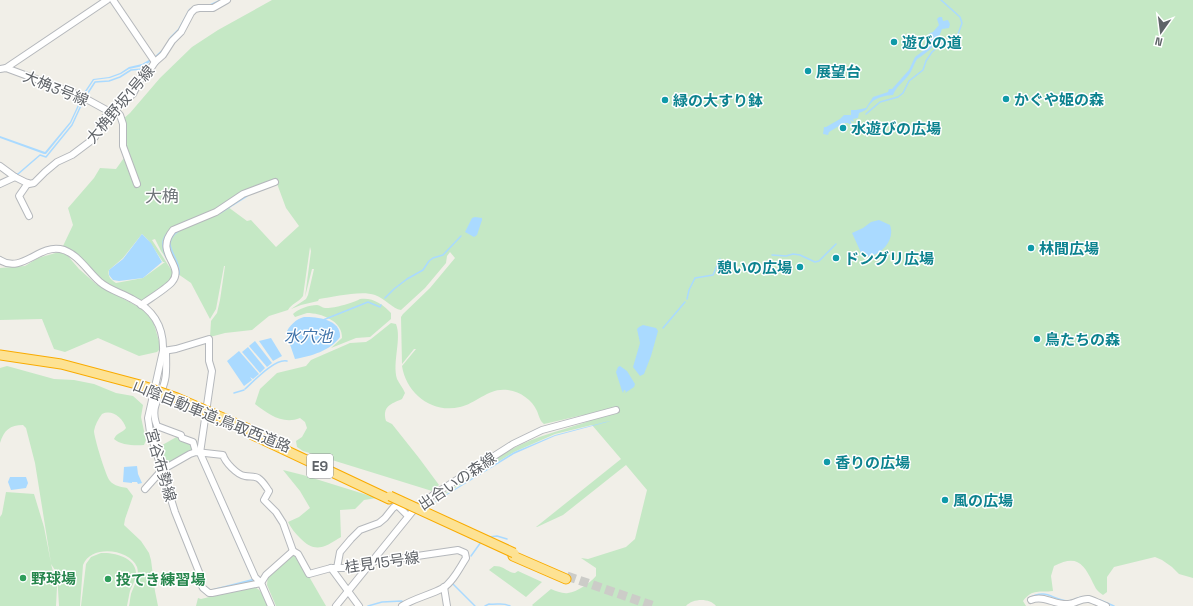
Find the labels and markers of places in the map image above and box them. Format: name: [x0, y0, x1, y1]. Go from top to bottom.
place label: 遊びの道: [902, 33, 962, 52]
marker: 遊びの道: [889, 37, 899, 47]
place label: 展望台: [816, 62, 861, 81]
marker: 展望台: [803, 66, 813, 76]
place label: かぐや姫の森: [1014, 90, 1104, 109]
place label: 緑の大すり鉢: [673, 91, 763, 110]
marker: かぐや姫の森: [1001, 94, 1011, 104]
marker: 緑の大すり鉢: [660, 95, 670, 105]
place label: 水遊びの広場: [851, 119, 941, 138]
marker: 水遊びの広場: [838, 123, 848, 133]
place label: 林間広場: [1039, 239, 1099, 258]
marker: 林間広場: [1026, 243, 1036, 253]
place label: ドングリ広場: [844, 249, 934, 268]
marker: ドングリ広場: [831, 253, 841, 263]
place label: 憩いの広場: [717, 258, 792, 277]
marker: 憩いの広場: [795, 262, 805, 272]
place label: 鳥たちの森: [1045, 330, 1120, 349]
marker: 鳥たちの森: [1032, 334, 1042, 344]
place label: 香りの広場: [835, 453, 910, 472]
marker: 香りの広場: [822, 457, 832, 467]
place label: 風の広場: [953, 491, 1013, 510]
marker: 風の広場: [940, 495, 950, 505]
place label: 野球場: [31, 569, 76, 588]
place label: 投てき練習場: [116, 570, 206, 589]
marker: 野球場: [18, 573, 28, 583]
marker: 投てき練習場: [103, 574, 113, 584]

